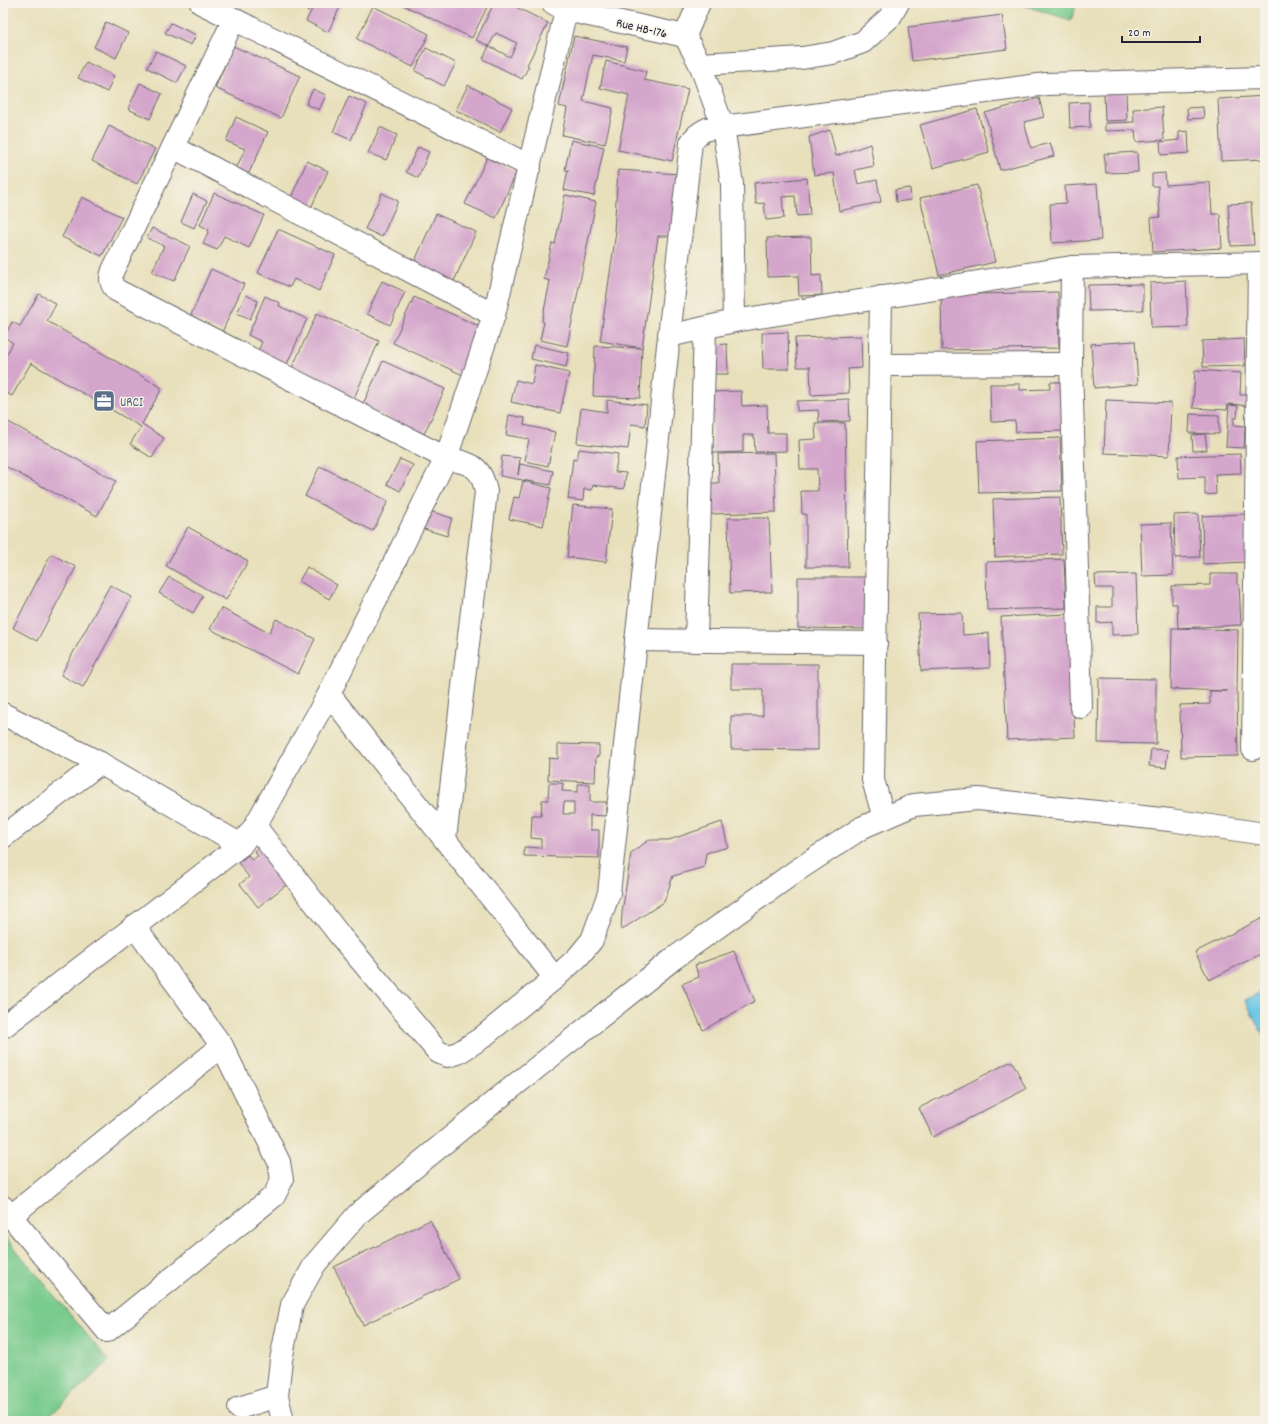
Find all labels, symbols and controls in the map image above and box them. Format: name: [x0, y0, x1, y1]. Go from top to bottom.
street label: Rue HB-176: [614, 14, 669, 45]
scale bar: [1122, 18, 1200, 44]
text: 20 m: [1128, 25, 1151, 42]
office icon: URCI: [91, 388, 117, 414]
place label: URCI: [120, 394, 143, 413]

